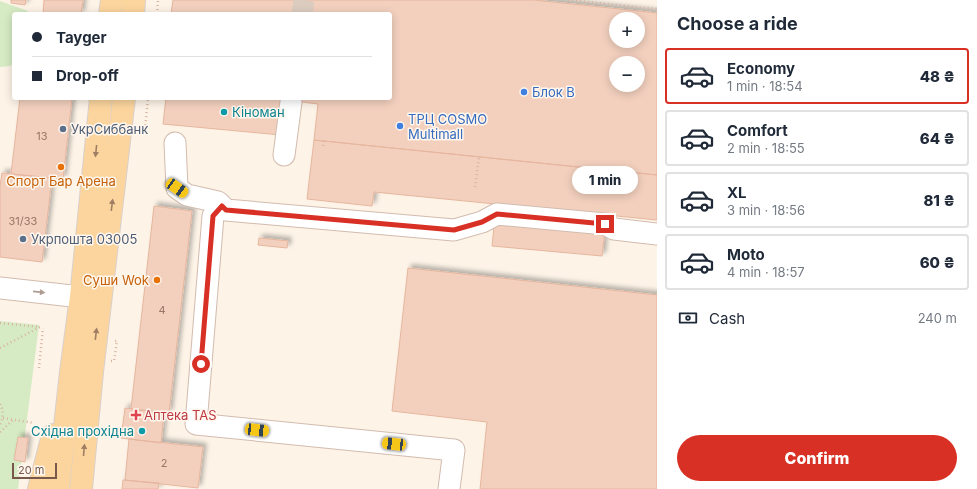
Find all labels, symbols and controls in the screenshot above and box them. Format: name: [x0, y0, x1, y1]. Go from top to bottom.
map controls: [609, 12, 645, 92]
button: +: [609, 12, 645, 48]
text: Choose a ride: [677, 13, 798, 34]
text: Tayger: [56, 28, 107, 47]
button: −: [609, 56, 645, 92]
icon: car: [679, 58, 715, 94]
text: Economy: [727, 59, 795, 78]
text: Drop-off: [56, 66, 119, 85]
text: 48 ₴: [920, 67, 955, 86]
text: 1 min · 18:54: [727, 78, 803, 94]
place label: Блок B: [532, 84, 575, 100]
marker: Блок B: [519, 87, 529, 97]
place label: Кіноман: [232, 104, 285, 120]
marker: Кіноман: [219, 107, 229, 117]
place label: ТРЦ COSMO Multimall: [408, 111, 487, 142]
icon: car: [679, 120, 715, 156]
place label: УкрСиббанк: [71, 121, 148, 137]
marker: ТРЦ COSMO Multimall: [395, 121, 405, 131]
text: Comfort: [727, 121, 788, 140]
marker: УкрСиббанк: [58, 124, 68, 134]
house number: 13: [36, 129, 48, 143]
text: 64 ₴: [920, 129, 955, 148]
text: 2 min · 18:55: [727, 140, 805, 156]
one-way arrow: [93, 145, 99, 157]
marker: Спорт Бар Арена: [56, 162, 66, 172]
callout: 1 min: [572, 166, 638, 194]
text: 1 min: [589, 172, 621, 188]
place label: Спорт Бар Арена: [6, 173, 116, 189]
car: [164, 176, 190, 200]
icon: car: [679, 182, 715, 218]
text: XL: [727, 183, 747, 202]
text: 81 ₴: [923, 191, 955, 210]
one-way arrow: [109, 198, 115, 211]
text: 3 min · 18:56: [727, 202, 805, 218]
house number: 31/33: [9, 214, 38, 228]
route end: [596, 215, 614, 233]
place label: Укрпошта 03005: [31, 231, 137, 247]
marker: Укрпошта 03005: [18, 234, 28, 244]
icon: car: [679, 244, 715, 280]
text: Moto: [727, 245, 765, 264]
text: 60 ₴: [920, 253, 955, 272]
text: 4 min · 18:57: [727, 264, 805, 280]
place label: Суши Wok: [83, 272, 149, 288]
marker: Суши Wok: [152, 275, 162, 285]
one-way arrow: [33, 289, 45, 295]
house number: 4: [158, 303, 166, 317]
icon: cash: [677, 307, 699, 329]
text: Cash: [709, 309, 745, 328]
text: 240 m: [918, 310, 957, 326]
one-way arrow: [93, 328, 99, 340]
route start: [192, 355, 210, 373]
place label: Аптека TAS: [144, 407, 217, 423]
marker: Аптека TAS: [131, 410, 141, 420]
place label: Східна прохідна: [31, 423, 134, 439]
car: [244, 423, 270, 437]
marker: Східна прохідна: [137, 426, 147, 436]
button: Confirm: [677, 435, 957, 481]
car: [381, 437, 407, 451]
one-way arrow: [81, 444, 88, 456]
house number: 2: [161, 456, 167, 470]
scale bar: [12, 461, 57, 480]
text: 20 m: [18, 463, 44, 477]

